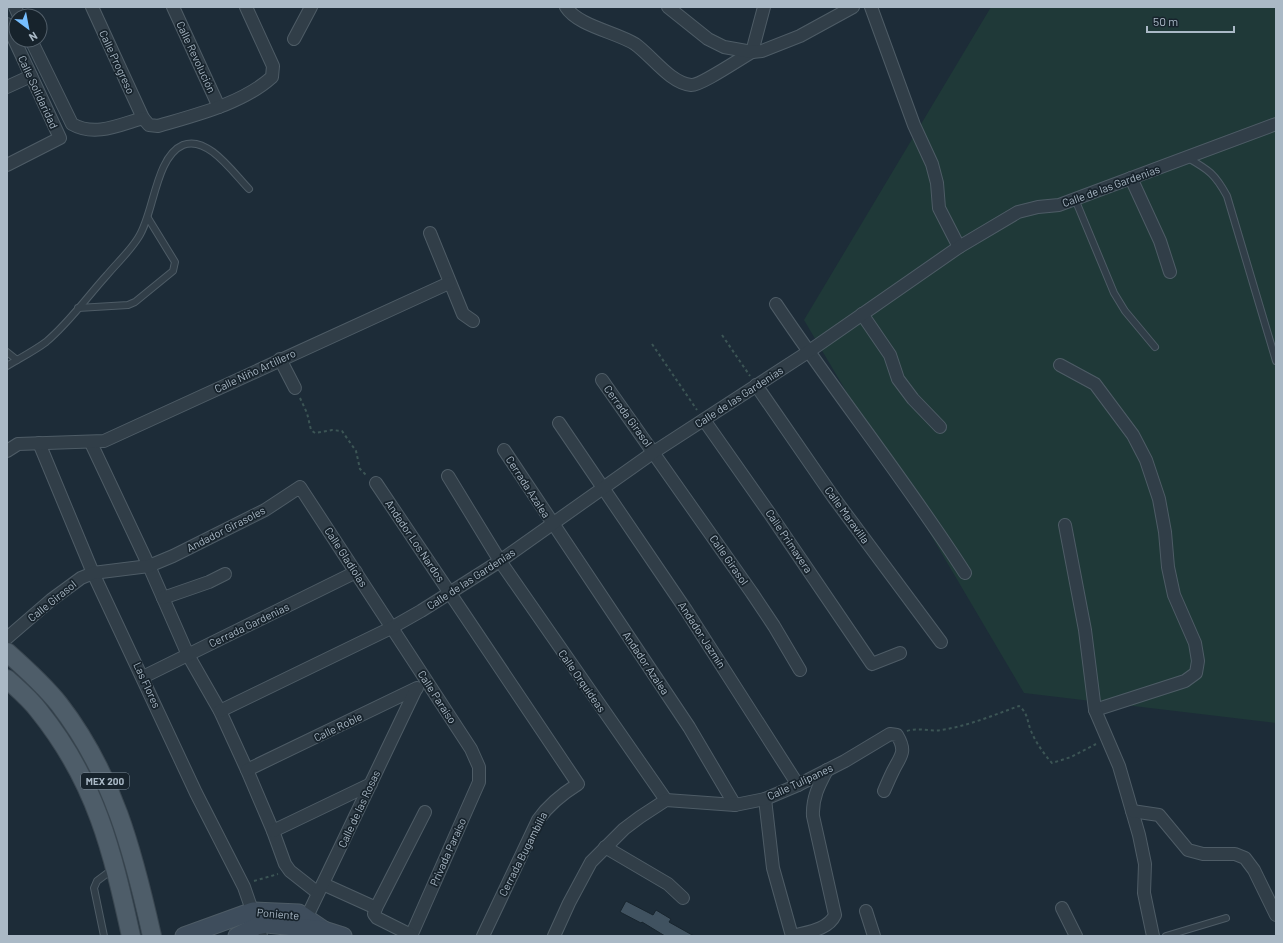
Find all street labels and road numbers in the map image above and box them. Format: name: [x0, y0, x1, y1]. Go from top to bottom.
street label: Calle Revolución: [174, 19, 219, 95]
street label: Calle Progreso: [97, 28, 138, 96]
street label: Calle Solidaridad: [16, 53, 61, 130]
street label: Calle de las Gardenias: [1060, 162, 1161, 209]
street label: Calle Niño Artillero: [212, 346, 298, 395]
street label: Calle de las Gardenias: [692, 363, 785, 430]
street label: Cerrada Girasol: [602, 382, 655, 449]
street label: Cerrada Azalea: [504, 453, 553, 520]
street label: Calle Maravilla: [822, 484, 872, 546]
street label: Andador Los Nardos: [383, 497, 448, 584]
street label: Andador Girasoles: [184, 503, 267, 554]
street label: Calle Primavera: [763, 506, 815, 575]
street label: Calle Gladiolas: [322, 524, 371, 589]
street label: Calle Girasol: [707, 532, 751, 587]
street label: Calle de las Gardenias: [424, 545, 517, 612]
street label: Calle Girasol: [25, 577, 78, 624]
street label: Cerrada Gardenias: [207, 599, 291, 650]
street label: Andador Jazmín: [676, 599, 729, 670]
street label: Andador Azalea: [620, 629, 672, 697]
street label: Calle Orquídeas: [556, 647, 609, 714]
street label: Las Flores: [131, 660, 164, 710]
street label: Calle Paraíso: [415, 668, 459, 726]
street label: Calle Roble: [311, 709, 364, 744]
street label: Calle Tulipanes: [765, 761, 835, 802]
street label: Calle de las Rosas: [335, 768, 382, 850]
road number: MEX 200: [81, 773, 129, 789]
street label: Cerrada Bugambilia: [496, 809, 549, 898]
street label: Privada Paraíso: [427, 816, 468, 888]
street label: Poniente: [256, 905, 300, 922]

